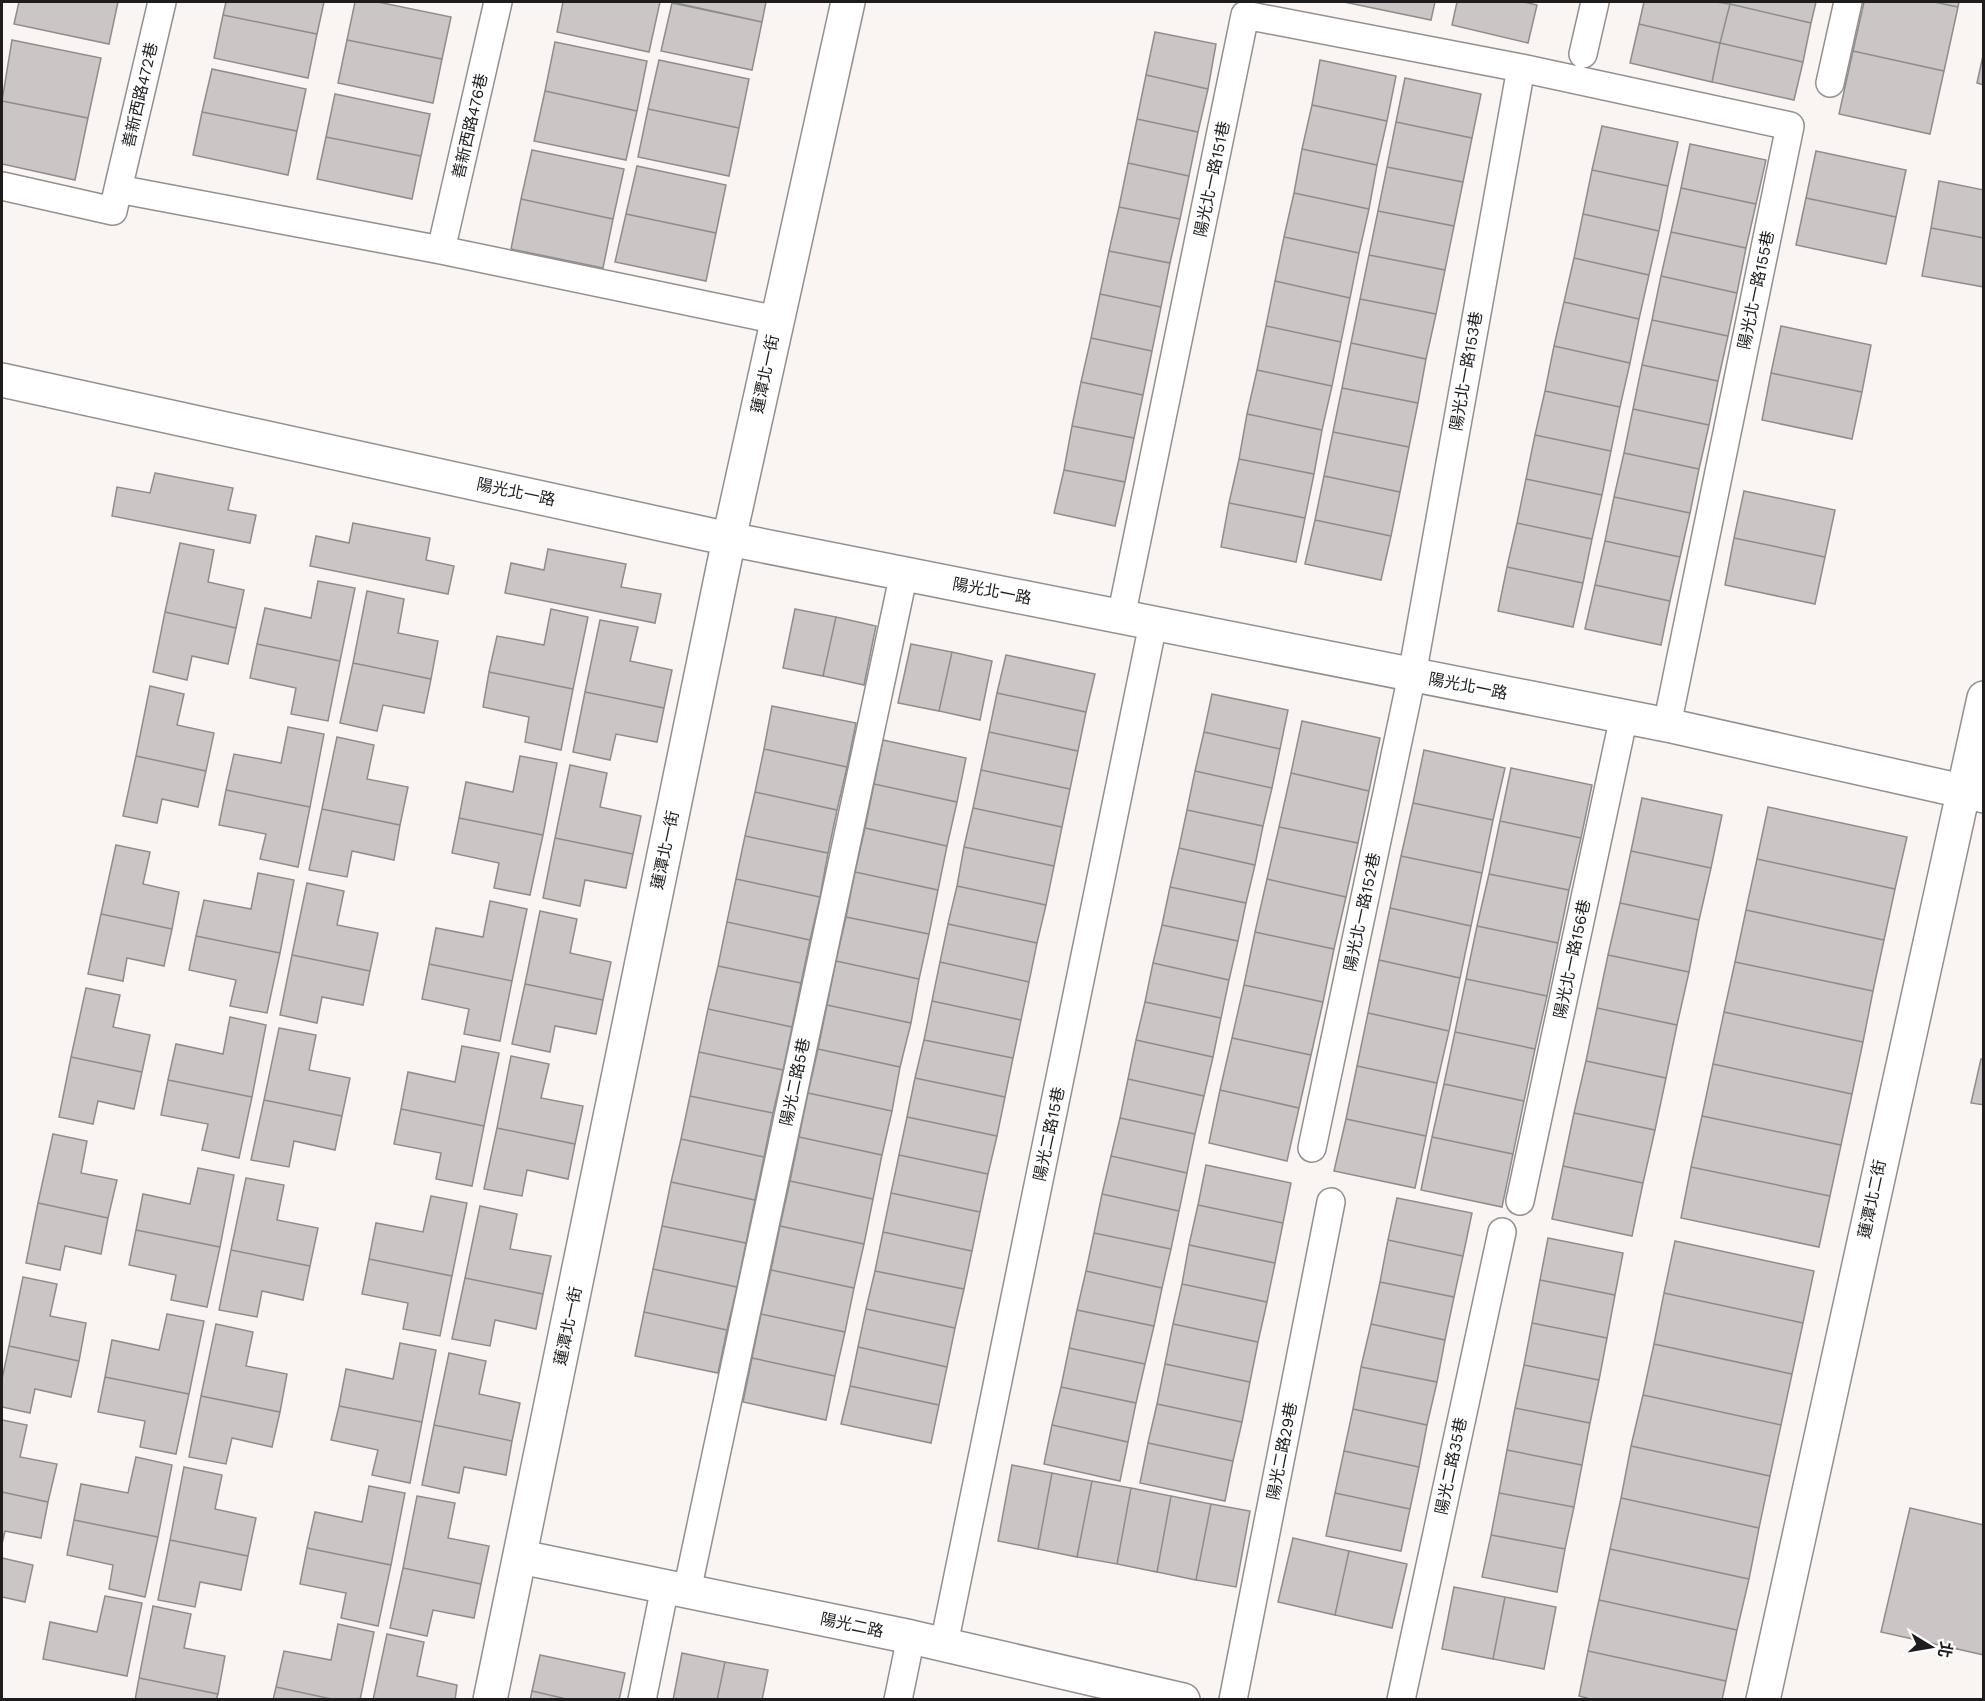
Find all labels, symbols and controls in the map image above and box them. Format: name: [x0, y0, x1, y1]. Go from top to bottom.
street label: 善新西路472巷: [119, 41, 161, 149]
street label: 善新西路476巷: [449, 72, 491, 180]
street label: 陽光北一路151巷: [1190, 119, 1234, 239]
street label: 陽光北一路155巷: [1734, 229, 1778, 351]
street label: 陽光北一路153巷: [1446, 310, 1486, 432]
street label: 蓮潭北一街: [747, 333, 783, 415]
street label: 陽光北一路: [475, 474, 557, 510]
street label: 陽光北一路: [951, 574, 1033, 608]
street label: 陽光北一路: [1427, 669, 1509, 703]
street label: 蓮潭北一街: [647, 809, 683, 891]
street label: 陽光北一路152巷: [1340, 851, 1384, 973]
street label: 陽光北一路156巷: [1550, 898, 1594, 1020]
street label: 陽光二路5巷: [776, 1036, 814, 1128]
street label: 陽光二路15巷: [1030, 1085, 1068, 1183]
street label: 蓮潭北二街: [1854, 1158, 1890, 1240]
street label: 蓮潭北一街: [550, 1285, 586, 1367]
street label: 陽光二路29巷: [1263, 1400, 1301, 1502]
street label: 陽光二路35巷: [1431, 1416, 1471, 1516]
street label: 陽光二路: [819, 1609, 885, 1641]
north arrow: [1901, 1617, 1961, 1677]
text: 北: [1934, 1640, 1956, 1659]

